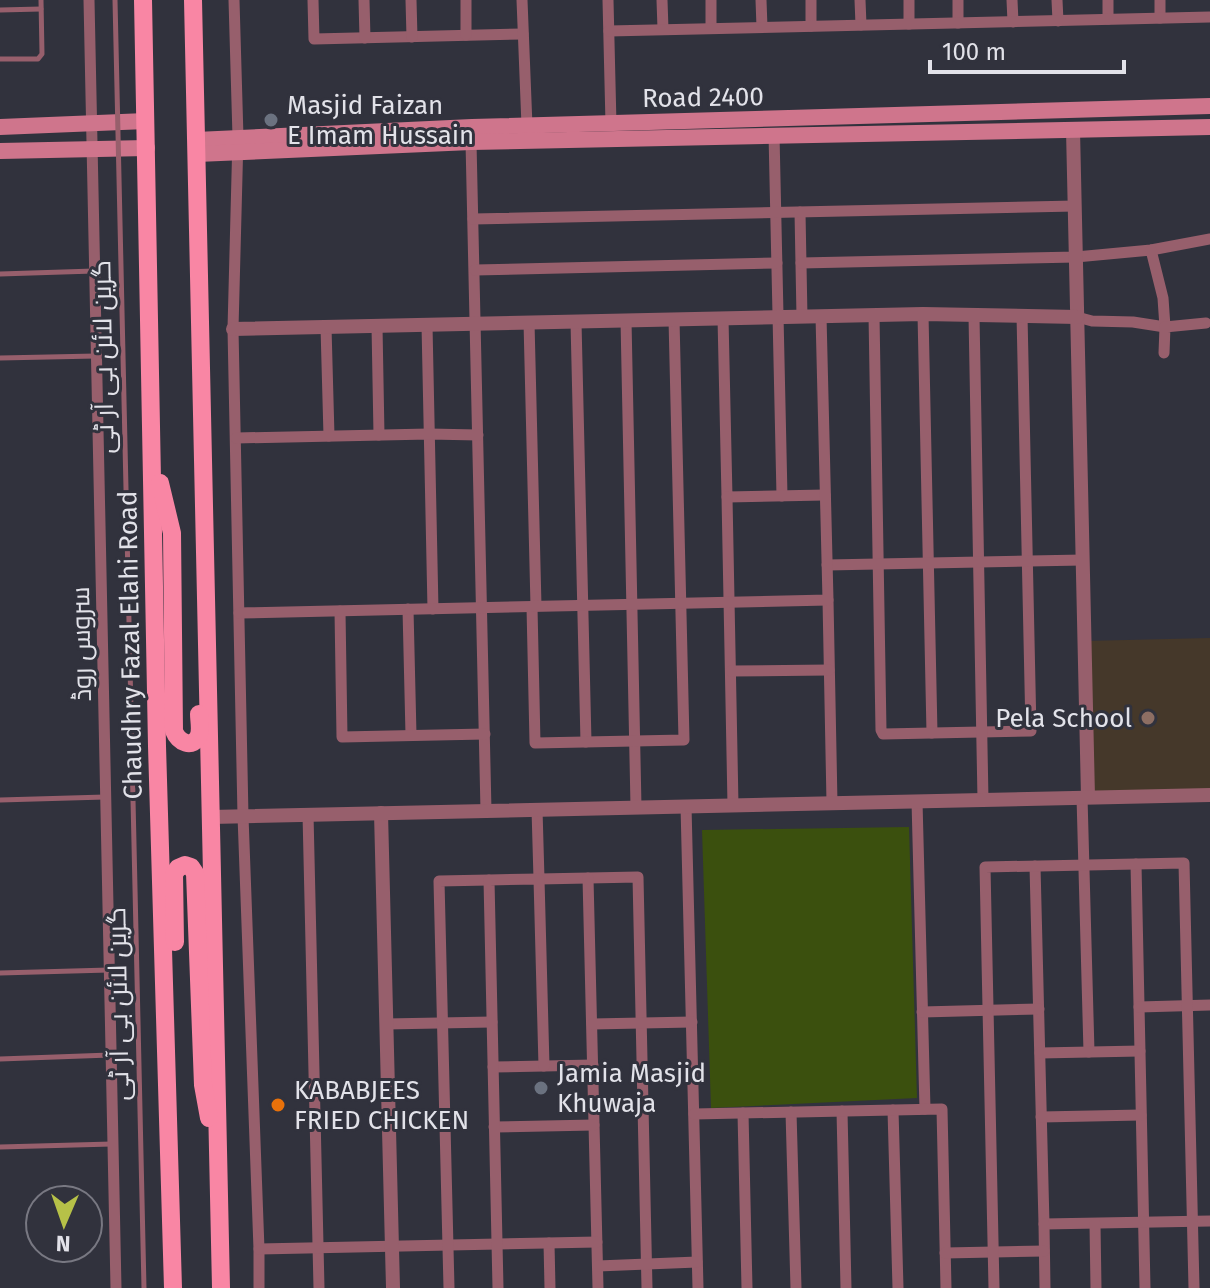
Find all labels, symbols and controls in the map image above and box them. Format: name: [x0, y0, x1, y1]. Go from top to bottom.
scale bar: [930, 24, 1124, 74]
text: 100 m: [942, 38, 1006, 66]
street label: Road 2400: [642, 81, 764, 114]
place label: Masjid Faizan E Imam Hussain: [287, 90, 474, 151]
marker: Masjid Faizan E Imam Hussain: [262, 111, 280, 129]
street label: گرین لائن بی آر ٹی: [86, 260, 121, 454]
street label: Chaudhry Fazal Elahi Road: [112, 490, 149, 800]
street label: سروس روڈ: [65, 586, 98, 702]
place label: Pela School: [995, 703, 1132, 734]
marker: Pela School: [1139, 709, 1157, 727]
street label: گرین لائن بی آر ٹی: [101, 907, 136, 1101]
place label: Jamia Masjid Khuwaja: [557, 1058, 706, 1119]
place label: KABABJEES FRIED CHICKEN: [294, 1075, 469, 1136]
marker: Jamia Masjid Khuwaja: [532, 1079, 550, 1097]
marker: KABABJEES FRIED CHICKEN: [269, 1096, 287, 1114]
north arrow: [24, 1184, 104, 1264]
text: N: [56, 1230, 71, 1257]

